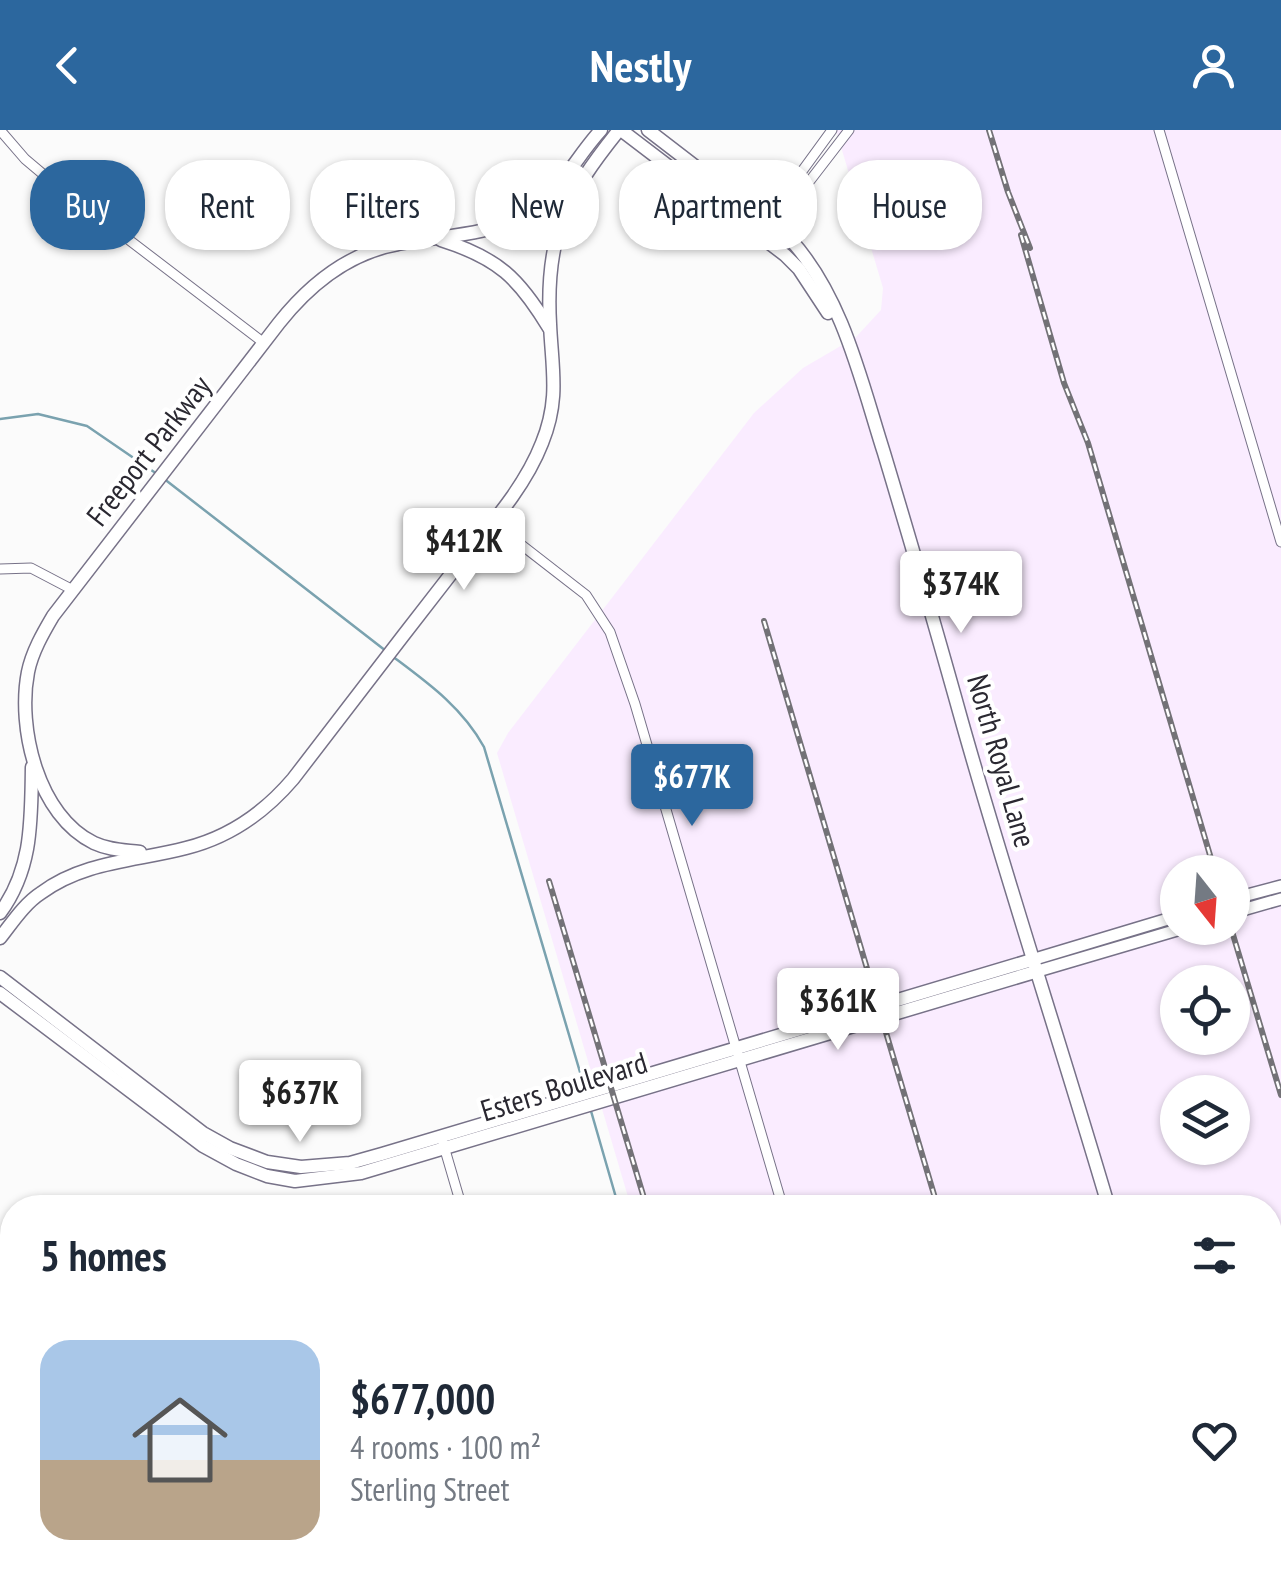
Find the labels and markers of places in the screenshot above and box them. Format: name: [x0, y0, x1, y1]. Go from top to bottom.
pin: $412K: [394, 508, 534, 593]
pin: $374K: [891, 551, 1031, 636]
pin: $677K: [622, 744, 762, 829]
pin: $361K: [768, 968, 908, 1053]
pin: $637K: [230, 1060, 370, 1145]

